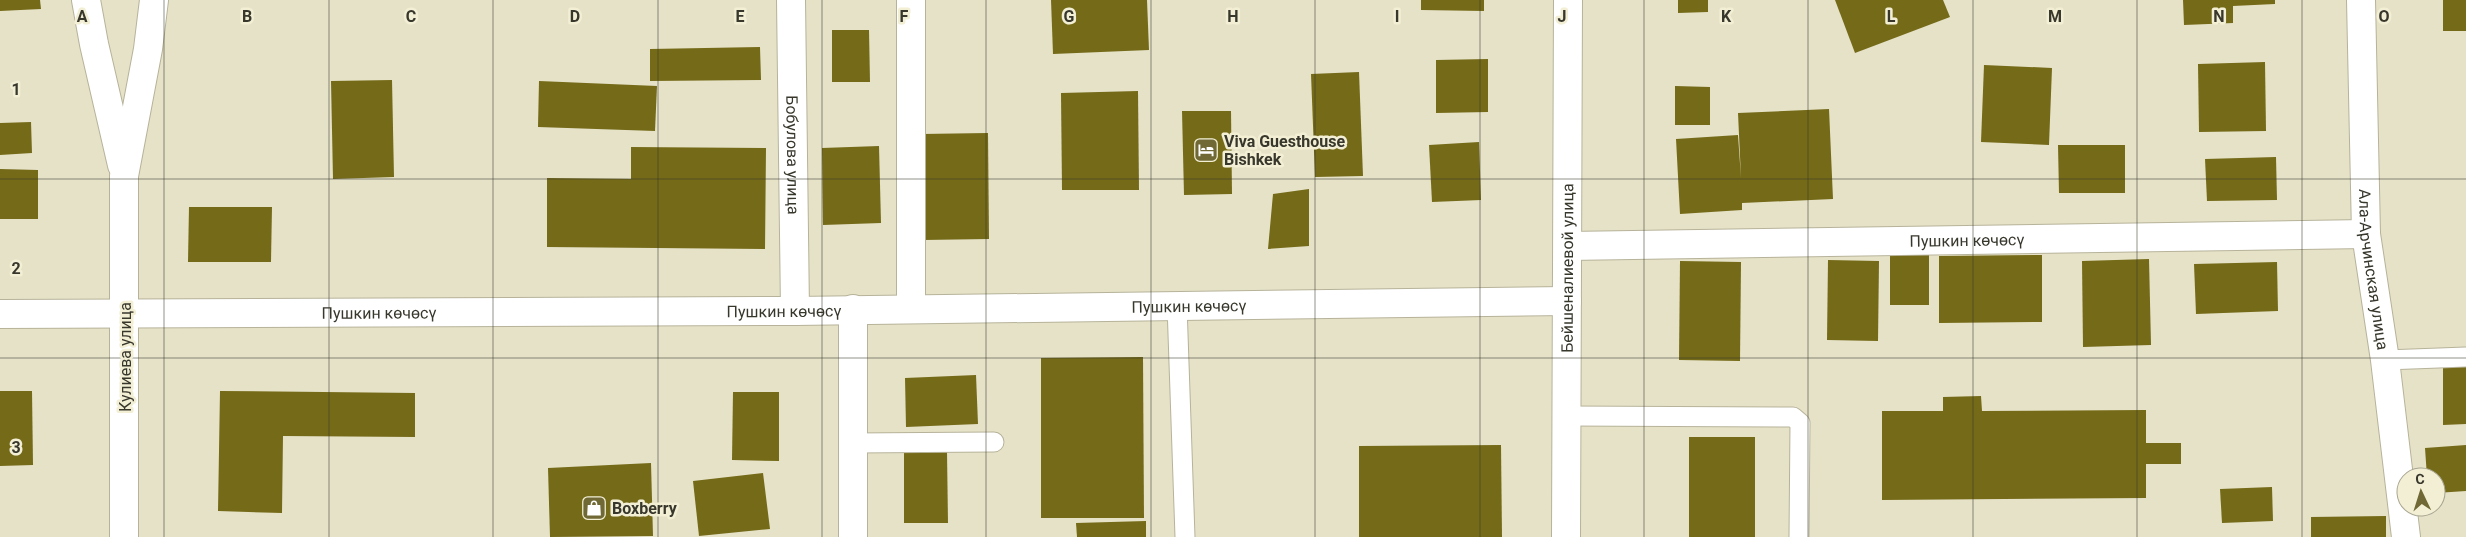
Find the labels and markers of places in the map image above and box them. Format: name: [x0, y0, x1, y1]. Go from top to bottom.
place label: Viva Guesthouse Bishkek: [1224, 132, 1346, 169]
hotel icon: Viva Guesthouse Bishkek: [1193, 137, 1219, 163]
shop icon: Boxberry: [581, 495, 607, 521]
place label: Boxberry: [612, 499, 678, 518]

